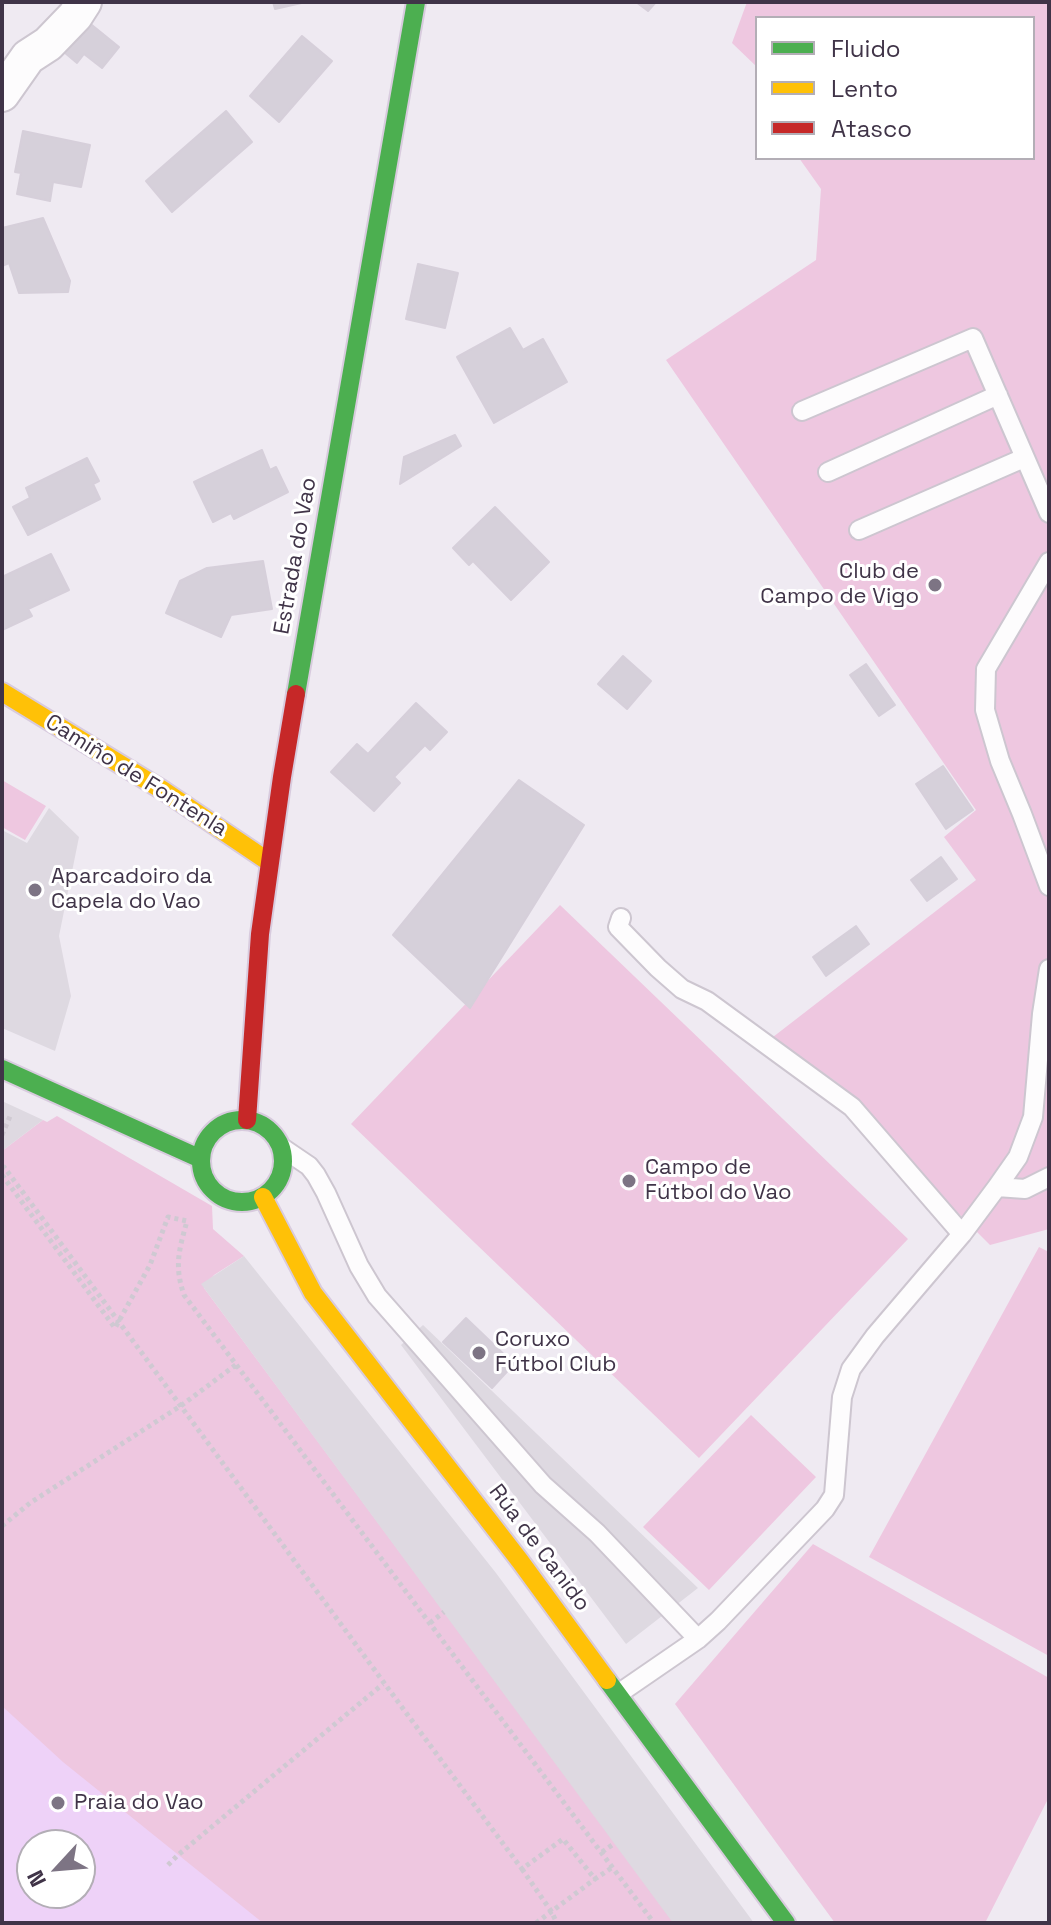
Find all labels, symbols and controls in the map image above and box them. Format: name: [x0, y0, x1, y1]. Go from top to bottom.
legend: [755, 16, 1035, 160]
text: Fluido: [831, 33, 901, 64]
text: Lento: [831, 73, 898, 104]
text: Atasco: [831, 113, 912, 144]
street label: Estrada do Vao: [269, 476, 323, 636]
place label: Club de Campo de Vigo: [760, 559, 919, 610]
marker: Club de Campo de Vigo: [926, 576, 944, 594]
street label: Camiño de Fontenla: [40, 709, 232, 843]
place label: Aparcadoiro da Capela do Vao: [51, 864, 212, 916]
marker: Aparcadoiro da Capela do Vao: [26, 881, 44, 899]
place label: Campo de Fútbol do Vao: [645, 1155, 791, 1206]
marker: Campo de Fútbol do Vao: [620, 1172, 638, 1190]
place label: Coruxo Fútbol Club: [495, 1327, 616, 1378]
marker: Coruxo Fútbol Club: [470, 1344, 488, 1362]
street label: Rúa de Canido: [483, 1479, 595, 1617]
place label: Praia do Vao: [74, 1790, 204, 1816]
marker: Praia do Vao: [49, 1794, 67, 1812]
north arrow: [16, 1829, 96, 1909]
text: N: [20, 1866, 52, 1891]

